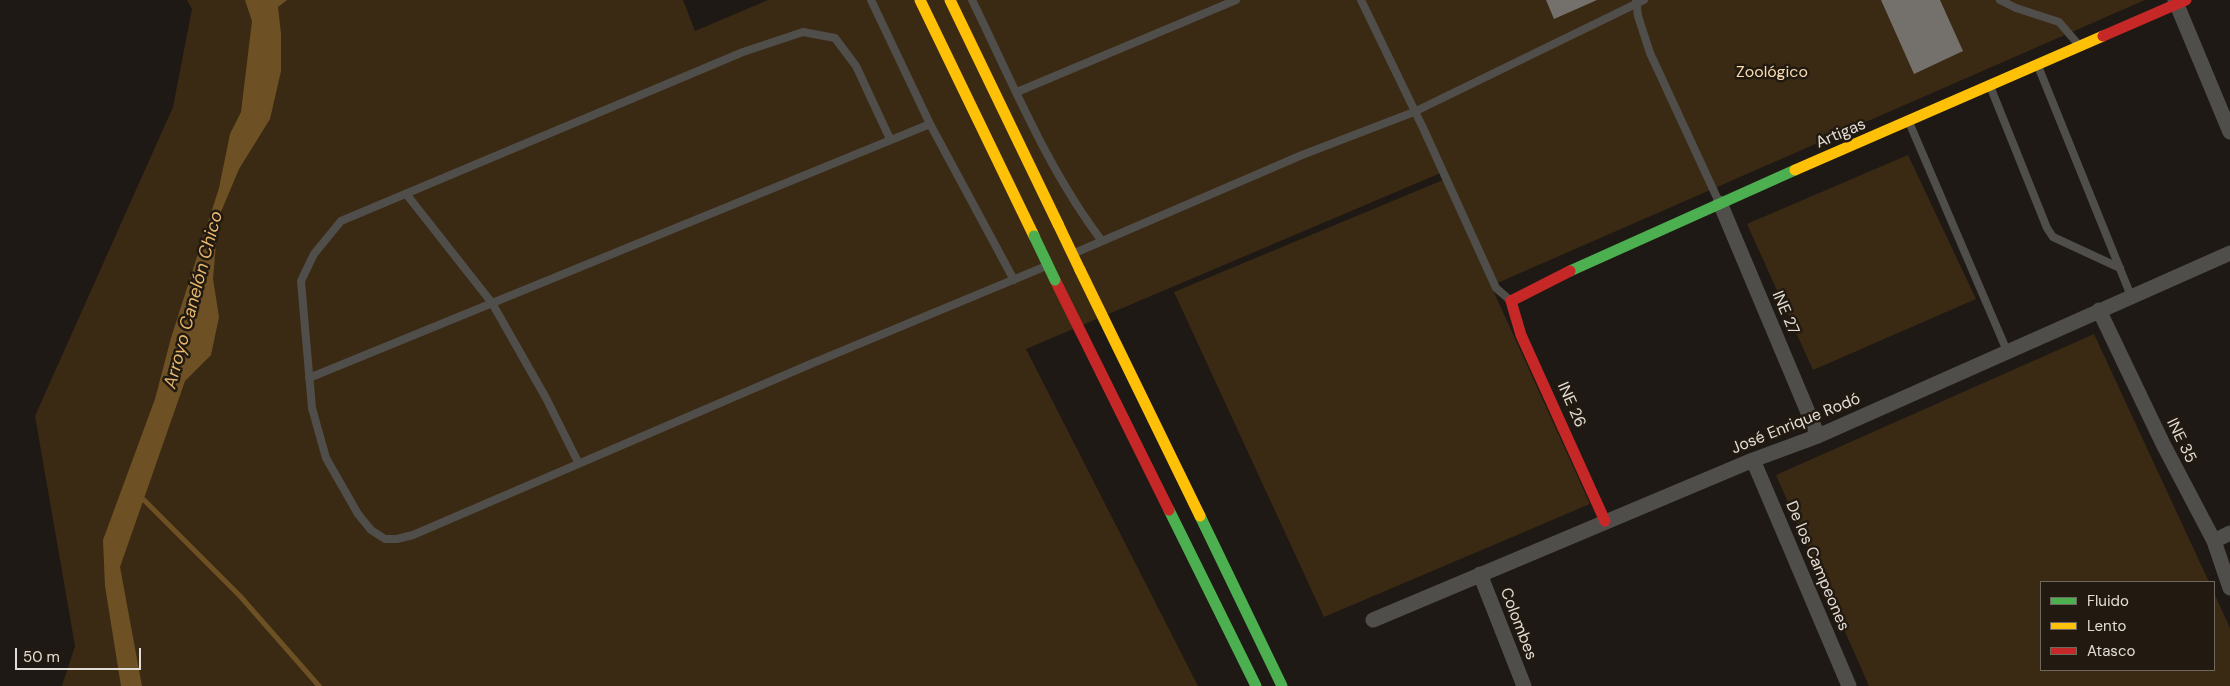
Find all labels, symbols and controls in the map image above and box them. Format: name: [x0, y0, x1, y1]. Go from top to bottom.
park label: Zoológico: [1736, 63, 1808, 83]
street label: Artigas: [1813, 115, 1869, 153]
water label: Arroyo Canelón Chico: [160, 209, 228, 391]
street label: INE 27: [1767, 288, 1803, 338]
street label: INE 26: [1553, 379, 1589, 431]
street label: José Enrique Rodó: [1729, 389, 1863, 459]
street label: INE 35: [2162, 416, 2200, 466]
street label: De los Campeones: [1781, 498, 1853, 634]
legend: [2040, 581, 2215, 671]
street label: Colombes: [1496, 585, 1540, 663]
text: Fluido: [2087, 591, 2129, 611]
text: Lento: [2087, 616, 2126, 636]
scale bar: [18, 638, 144, 670]
text: Atasco: [2087, 641, 2135, 661]
text: 50 m: [23, 647, 60, 667]

